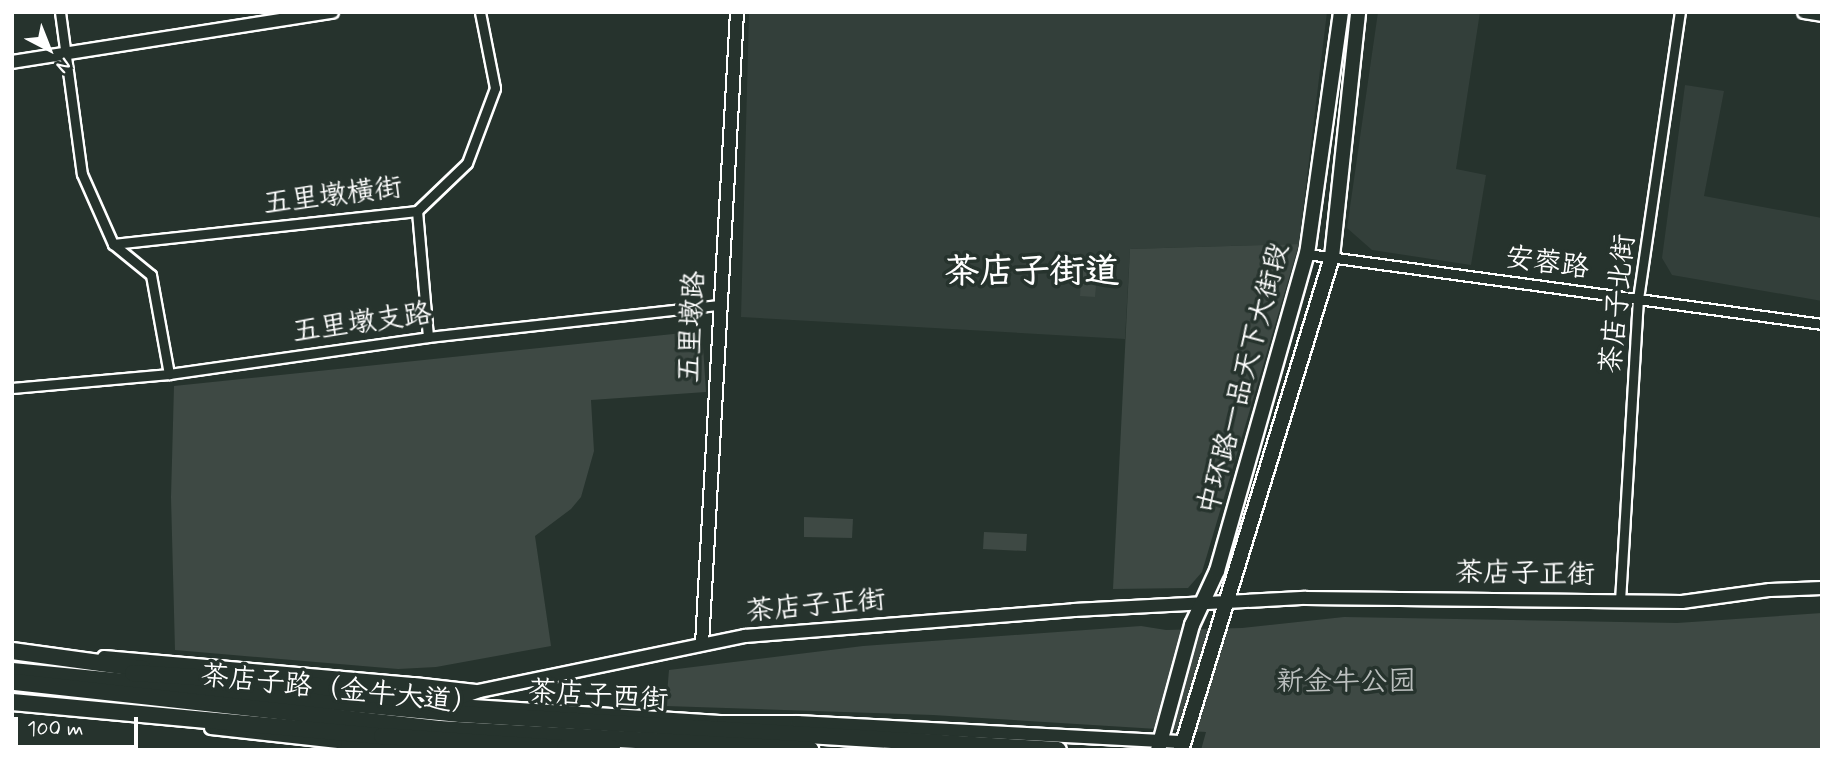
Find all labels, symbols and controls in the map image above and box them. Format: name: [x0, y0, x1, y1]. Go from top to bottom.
north arrow: [14, 14, 84, 84]
text: N: [50, 51, 76, 79]
street label: 五里墩横街: [261, 172, 405, 222]
street label: 茶店子北街: [1595, 233, 1643, 375]
street label: 中环路一品天下大街段: [1193, 239, 1297, 519]
street label: 安蓉路: [1503, 242, 1591, 286]
district label: 茶店子街道: [945, 251, 1119, 293]
street label: 五里墩路: [673, 270, 713, 384]
street label: 五里墩支路: [290, 298, 434, 350]
street label: 茶店子正街: [1455, 557, 1595, 593]
street label: 茶店子正街: [745, 584, 887, 630]
street label: 茶店子路（金牛大道）: [199, 660, 481, 722]
park label: 新金牛公园: [1276, 666, 1416, 700]
street label: 茶店子西街: [527, 675, 669, 719]
scale bar: [18, 702, 142, 746]
text: 100 m: [27, 715, 83, 743]

